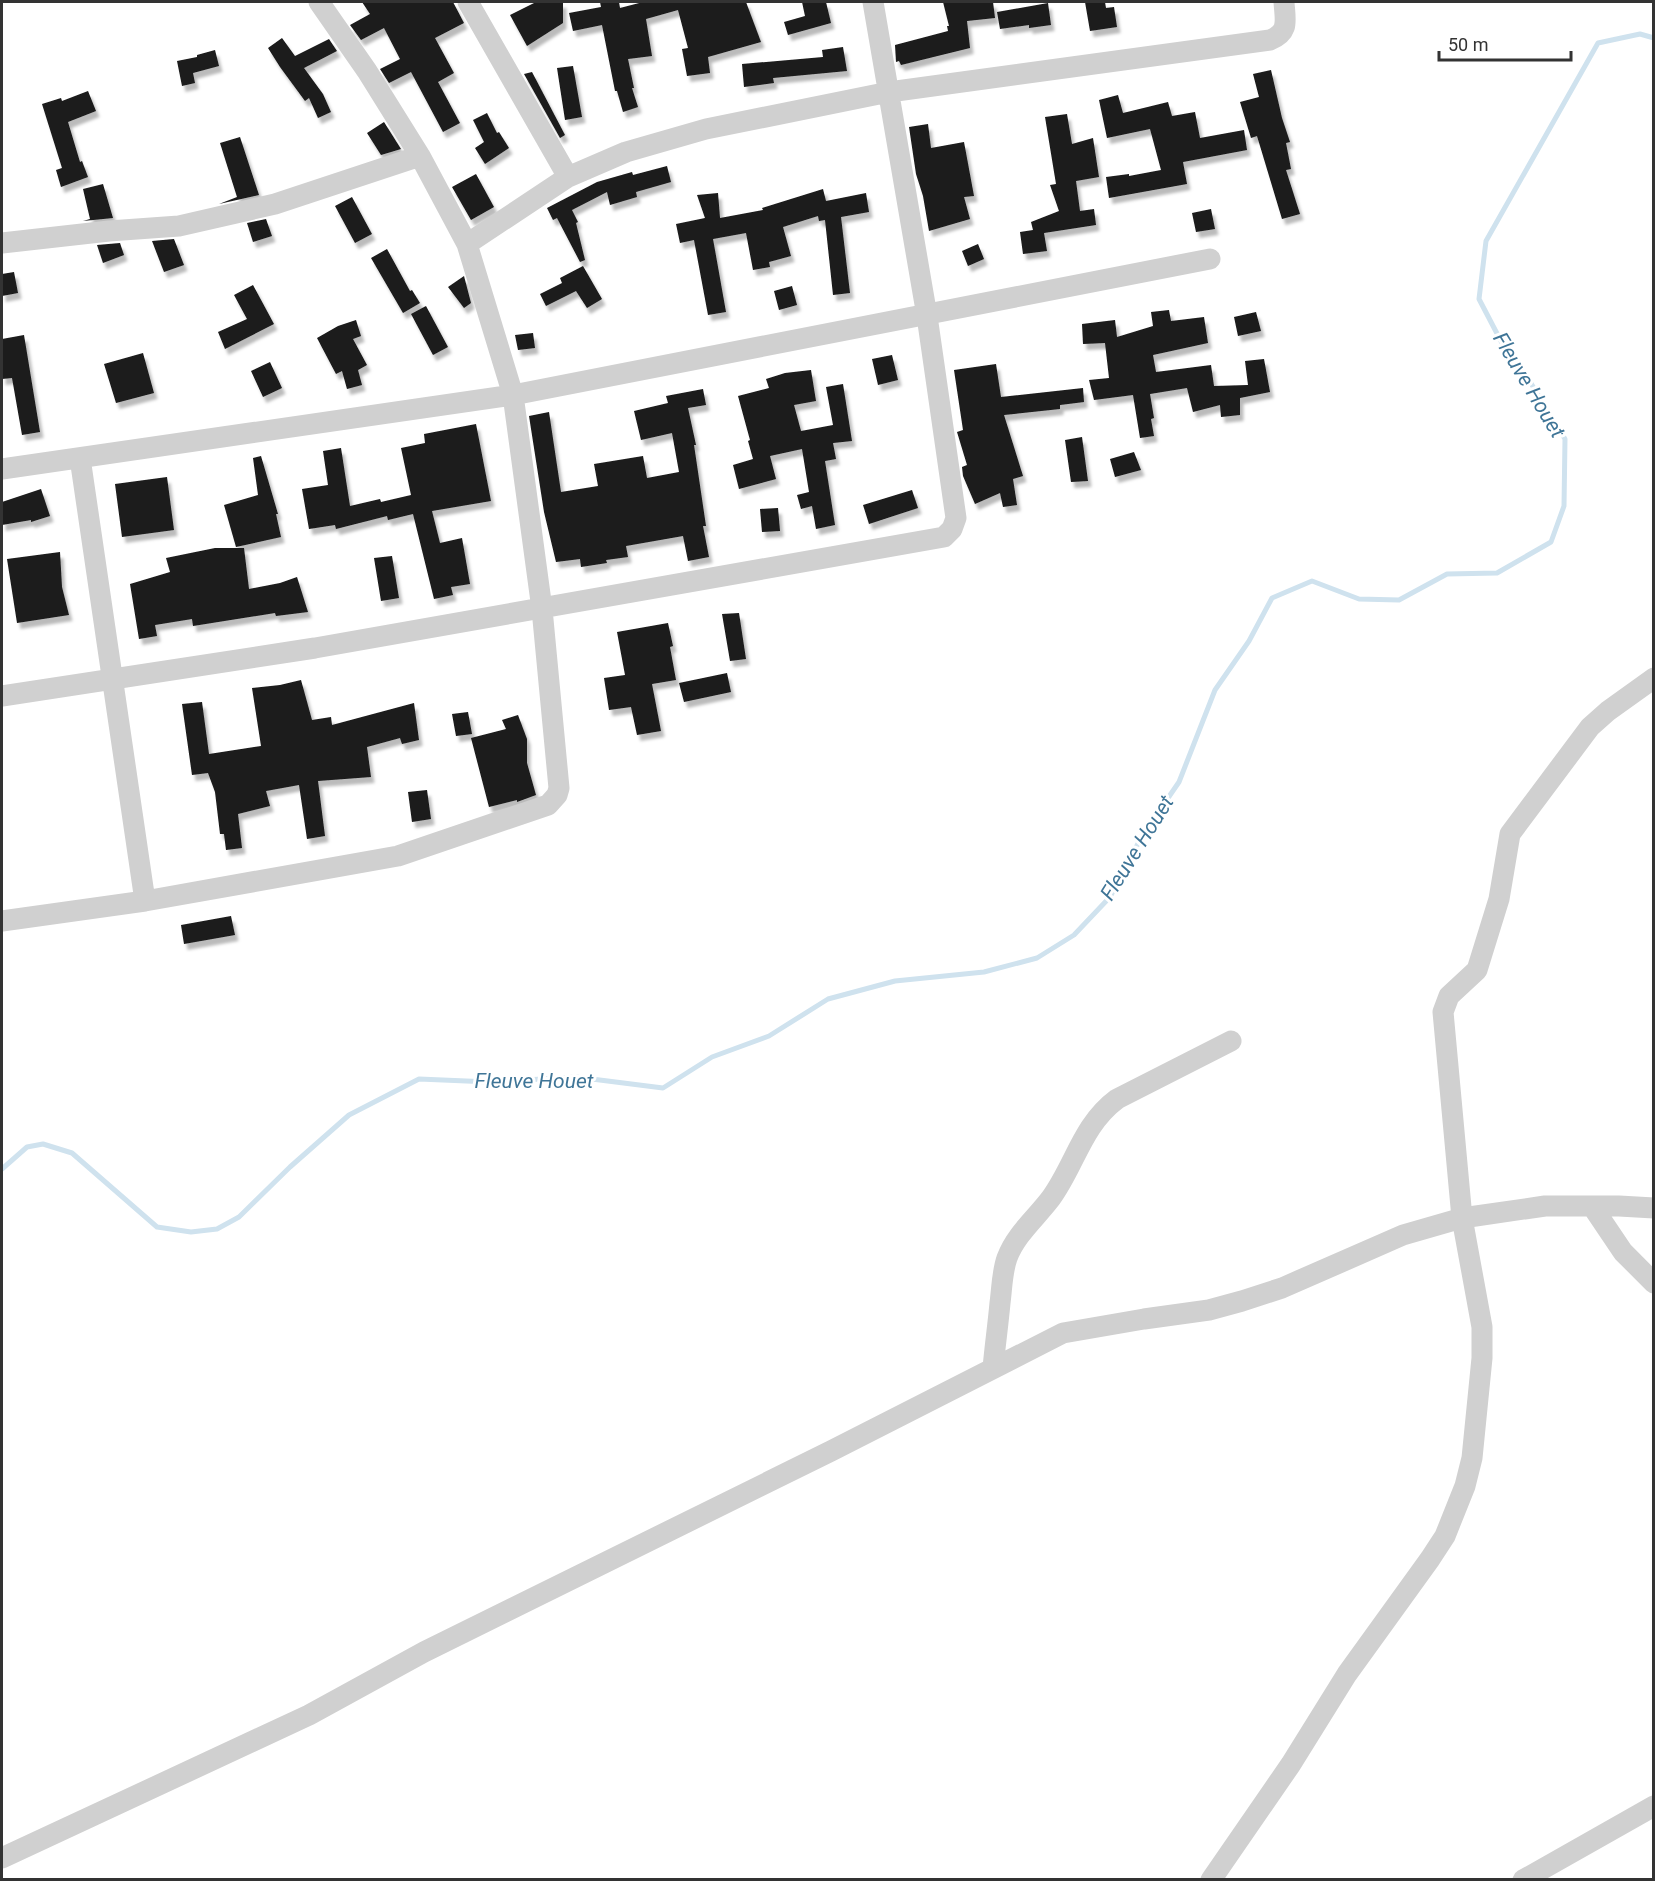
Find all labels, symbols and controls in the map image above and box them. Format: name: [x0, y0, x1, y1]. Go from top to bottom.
scale bar: [1439, 24, 1571, 62]
text: 50 m: [1448, 34, 1488, 55]
water label: Fleuve Houet: [1488, 328, 1570, 442]
water label: Fleuve Houet: [1095, 791, 1179, 905]
water label: Fleuve Houet: [475, 1069, 594, 1093]

